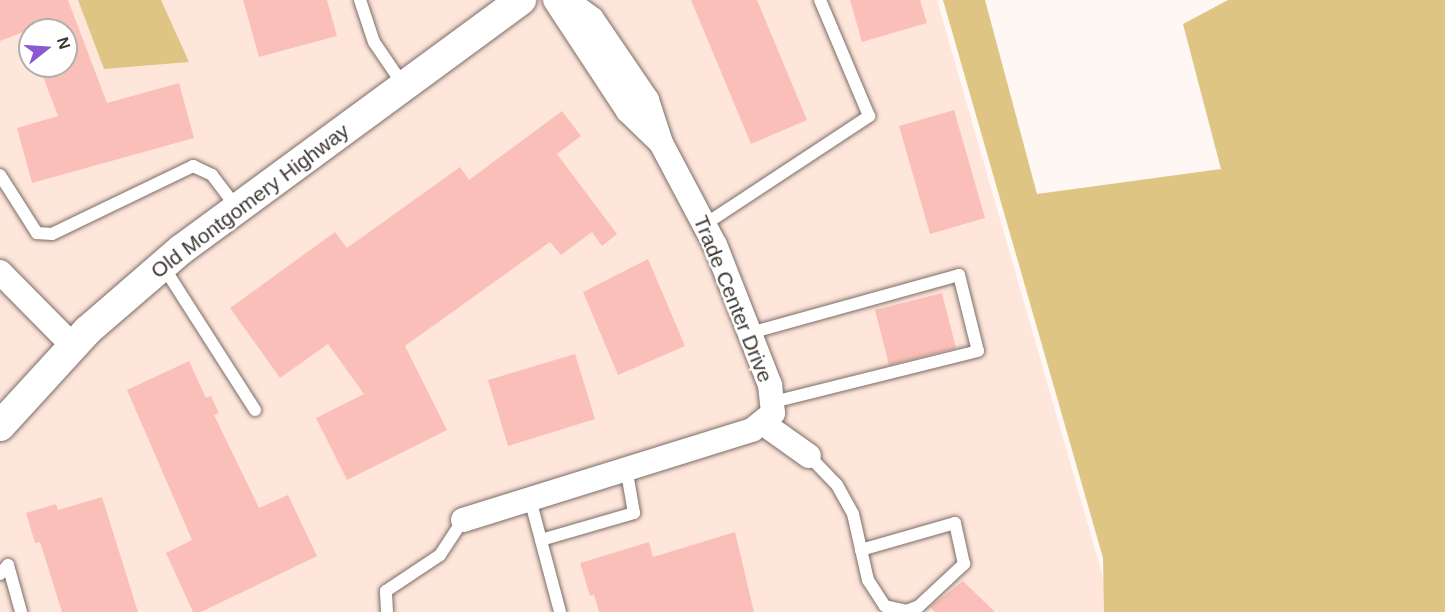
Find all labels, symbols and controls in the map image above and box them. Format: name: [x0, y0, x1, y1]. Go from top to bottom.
north arrow: [18, 18, 78, 78]
text: N: [54, 35, 74, 51]
street label: Old Montgomery Highway: [146, 118, 354, 284]
street label: Trade Center Drive: [688, 212, 778, 386]

